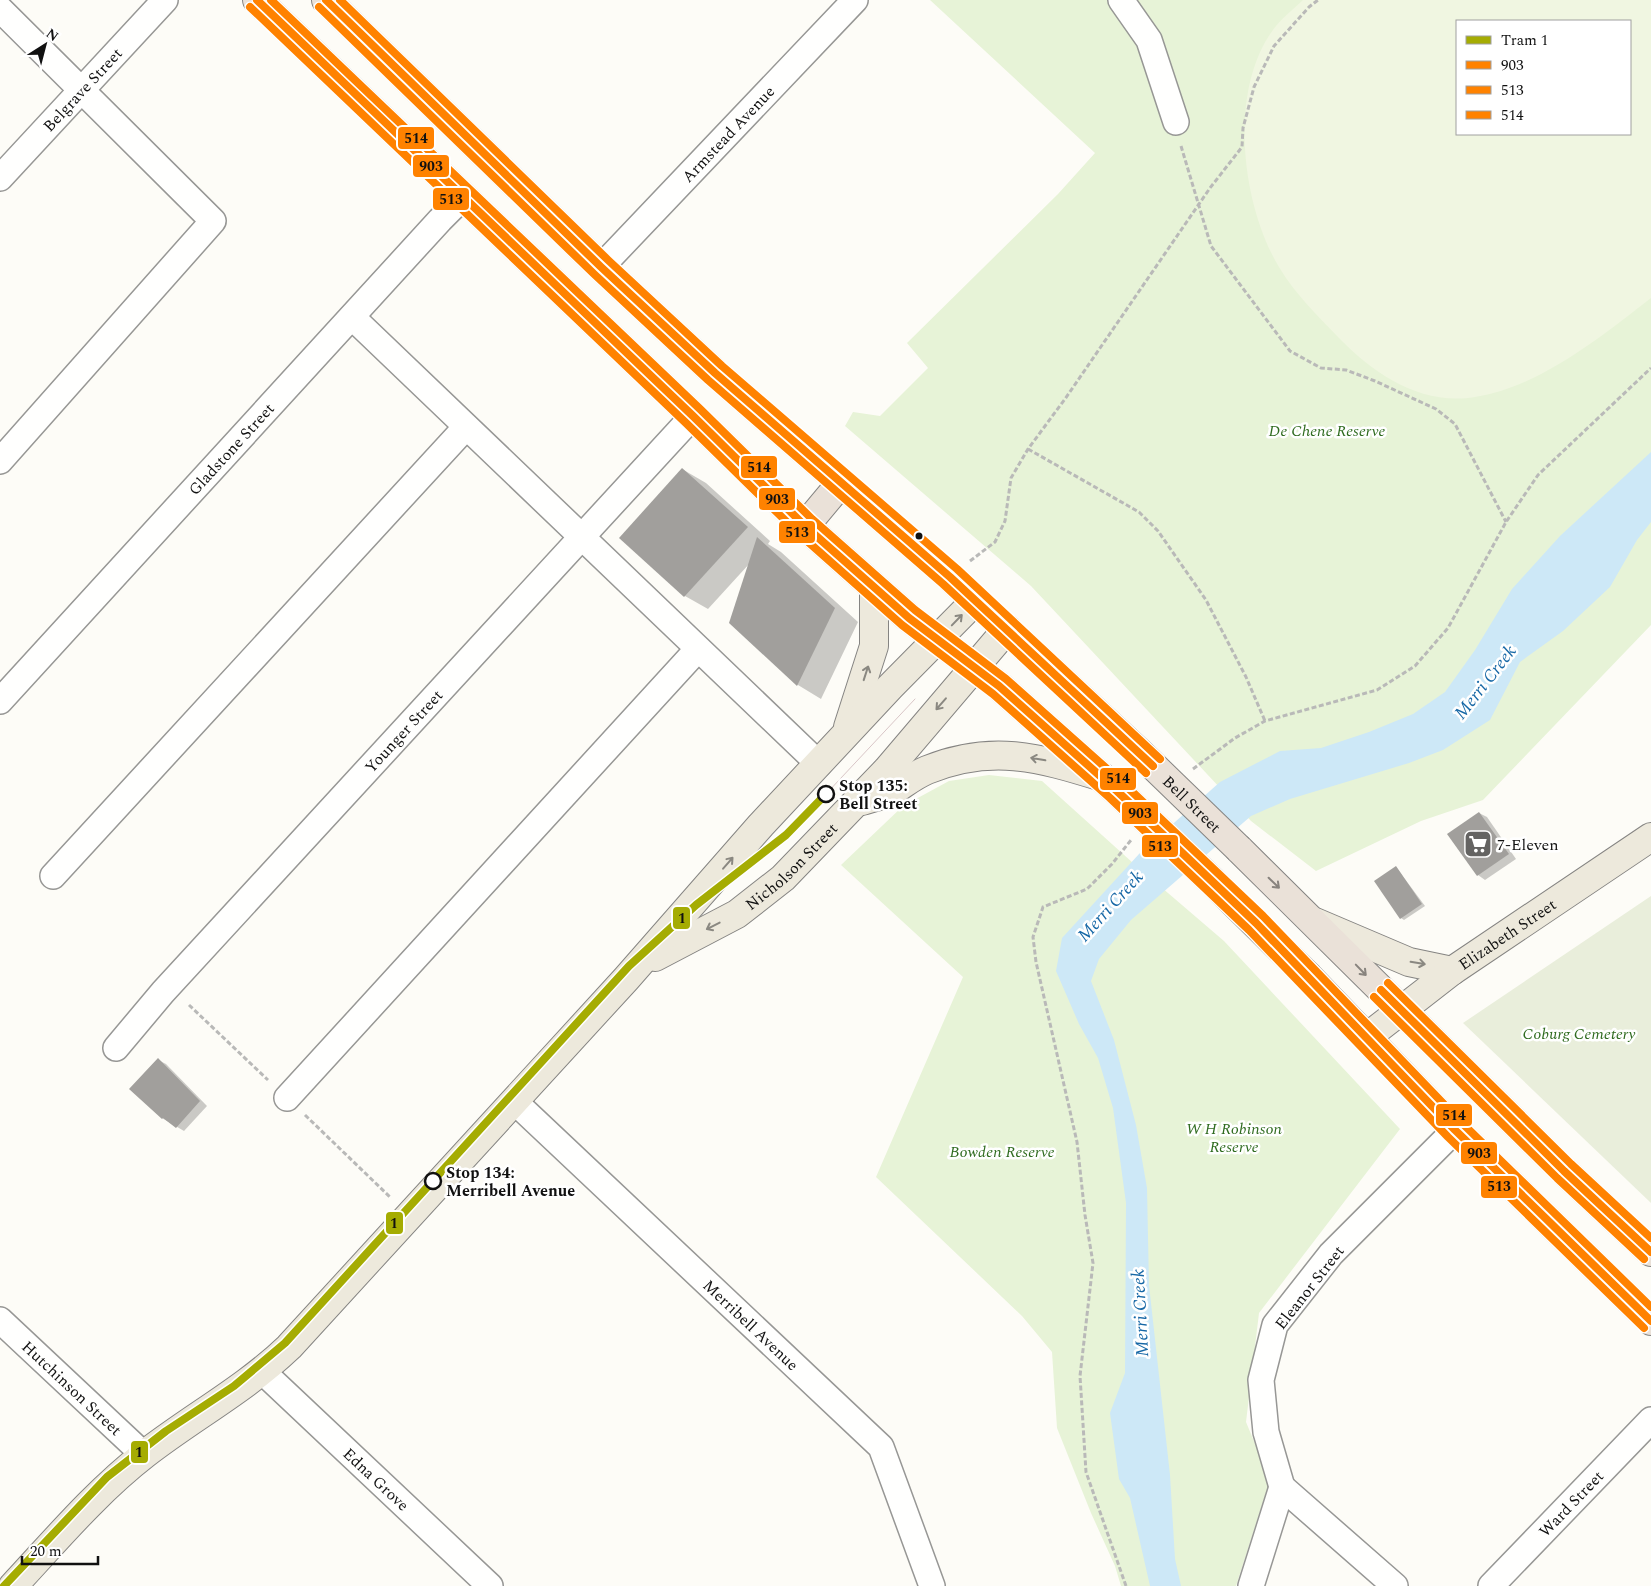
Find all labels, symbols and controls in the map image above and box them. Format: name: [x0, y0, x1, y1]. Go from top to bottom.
north arrow: [20, 20, 70, 70]
legend: [1456, 20, 1631, 135]
text: N: [42, 23, 63, 47]
text: Tram 1: [1501, 29, 1548, 52]
street label: Belgrave Street: [38, 42, 129, 138]
text: 903: [1501, 54, 1524, 77]
text: 513: [1501, 79, 1524, 102]
street label: Armstead Avenue: [676, 80, 781, 188]
text: 514: [1501, 104, 1524, 127]
line badge: 514: [397, 126, 435, 150]
text: 514: [404, 128, 428, 149]
line badge: 903: [412, 154, 450, 178]
text: 903: [419, 156, 443, 177]
line badge: 513: [432, 187, 470, 211]
text: 513: [439, 189, 463, 210]
street label: Gladstone Street: [183, 397, 280, 501]
park label: De Chene Reserve: [1269, 419, 1385, 443]
line badge: 514: [740, 455, 778, 479]
text: 514: [747, 457, 771, 478]
line badge: 903: [758, 487, 796, 511]
text: 903: [765, 489, 789, 510]
line badge: 513: [778, 520, 816, 544]
text: 513: [785, 522, 809, 543]
unlabelled marker: [914, 531, 924, 541]
one-way arrow: [951, 614, 963, 626]
water label: Merri Creek: [1448, 639, 1524, 725]
one-way arrow: [862, 665, 872, 681]
street label: Younger Street: [359, 684, 449, 779]
one-way arrow: [936, 697, 947, 710]
one-way arrow: [1031, 753, 1047, 763]
line badge: 514: [1099, 767, 1137, 791]
text: 514: [1106, 768, 1130, 789]
street label: Bell Street: [1157, 770, 1227, 839]
place label: Stop 135: Bell Street: [839, 774, 917, 816]
marker: Stop 135: Bell Street: [817, 785, 835, 803]
line badge: 903: [1121, 801, 1159, 825]
text: 903: [1128, 803, 1152, 824]
street label: Nicholson Street: [740, 817, 844, 916]
supermarket icon: 7-Eleven: [1463, 829, 1493, 859]
place label: 7-Eleven: [1497, 833, 1559, 857]
line badge: 513: [1141, 834, 1179, 858]
text: 513: [1148, 836, 1172, 857]
one-way arrow: [722, 857, 733, 870]
water label: Merri Creek: [1071, 864, 1150, 948]
one-way arrow: [1268, 877, 1280, 889]
street label: Elizabeth Street: [1454, 893, 1562, 976]
line badge: 1: [672, 906, 691, 930]
text: 1: [678, 908, 686, 929]
one-way arrow: [706, 921, 721, 931]
one-way arrow: [1409, 959, 1425, 969]
one-way arrow: [1355, 963, 1367, 976]
park label: Coburg Cemetery: [1522, 1022, 1636, 1046]
line badge: 514: [1435, 1103, 1473, 1127]
text: 514: [1442, 1105, 1466, 1126]
park label: W H Robinson Reserve: [1186, 1117, 1283, 1159]
park label: Bowden Reserve: [949, 1140, 1055, 1164]
line badge: 903: [1460, 1141, 1498, 1165]
text: 903: [1467, 1143, 1491, 1164]
place label: Stop 134: Merribell Avenue: [446, 1161, 575, 1203]
marker: Stop 134: Merribell Avenue: [424, 1172, 442, 1190]
line badge: 513: [1480, 1175, 1518, 1199]
text: 513: [1487, 1176, 1511, 1197]
line badge: 1: [385, 1211, 404, 1235]
text: 1: [390, 1213, 398, 1234]
street label: Eleanor Street: [1269, 1240, 1351, 1335]
water label: Merri Creek: [1125, 1268, 1156, 1358]
street label: Merribell Avenue: [697, 1274, 804, 1377]
street label: Hutchinson Street: [16, 1335, 127, 1442]
line badge: 1: [130, 1440, 149, 1464]
text: 1: [135, 1442, 143, 1463]
street label: Edna Grove: [337, 1442, 414, 1517]
street label: Ward Street: [1534, 1465, 1610, 1543]
scale bar: [22, 1534, 99, 1566]
text: 20 m: [30, 1540, 62, 1563]

